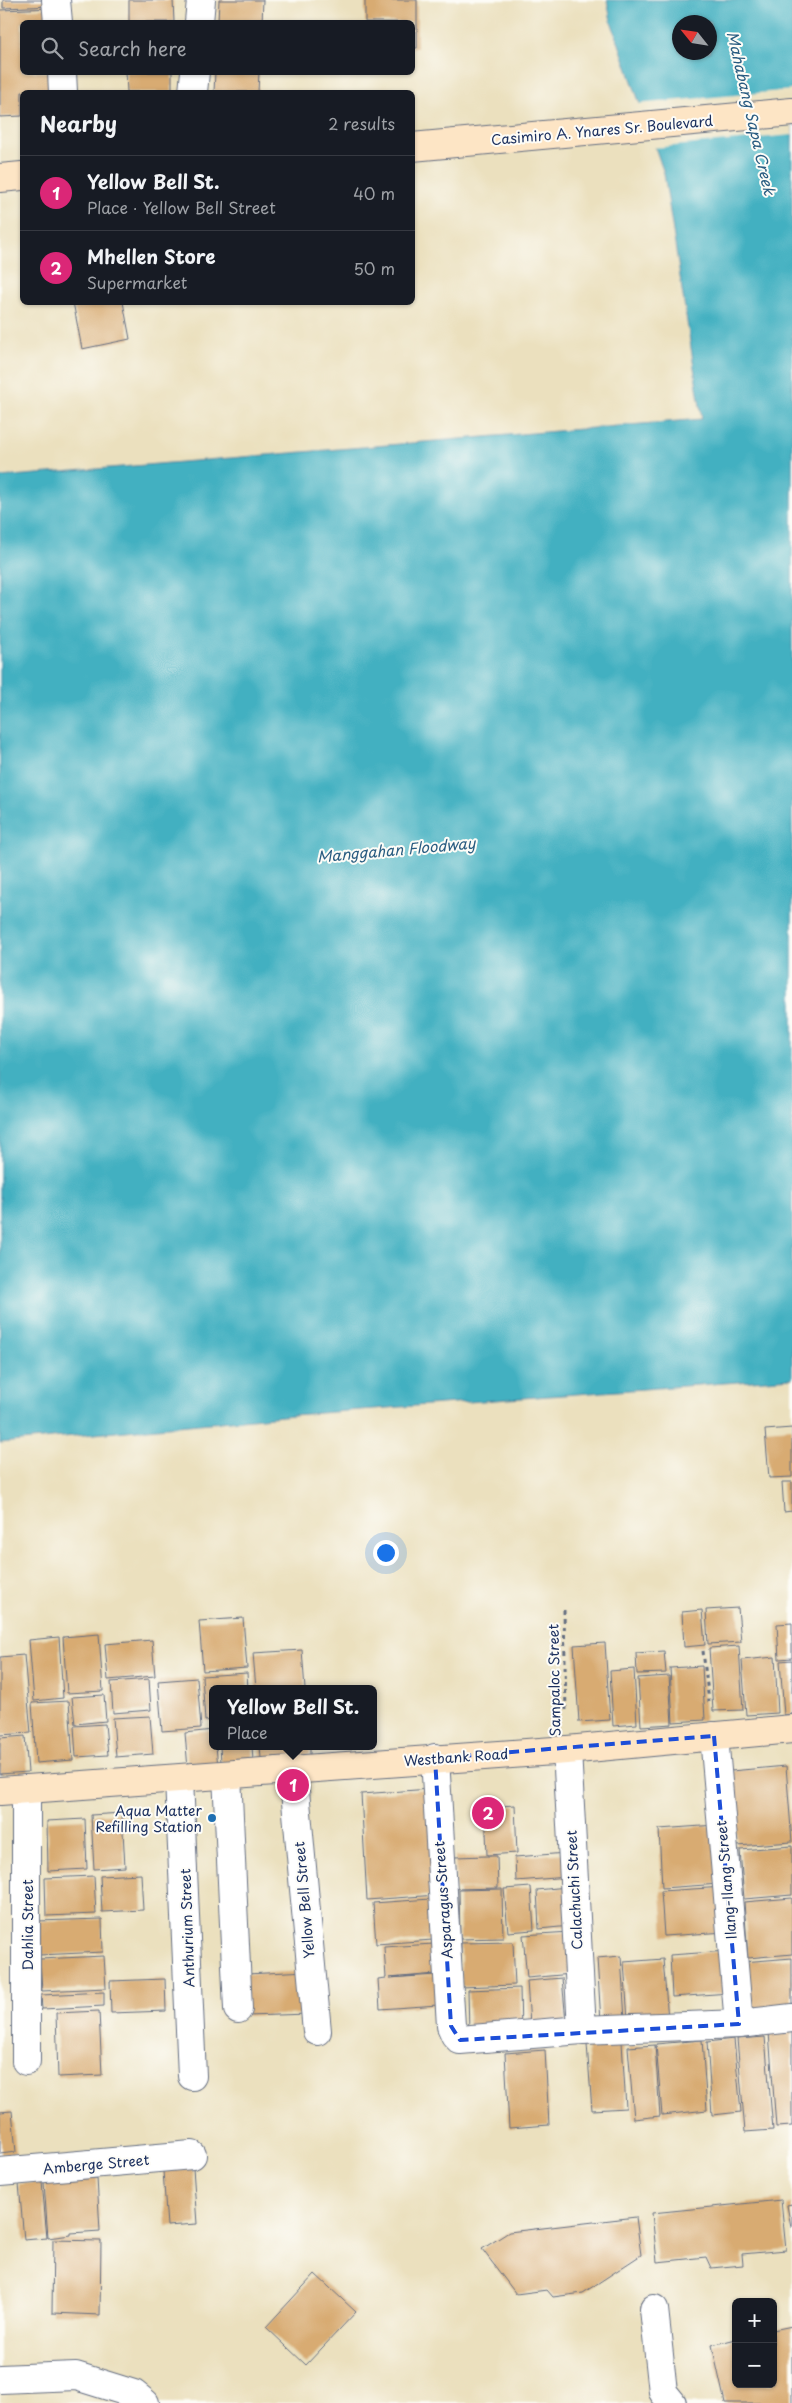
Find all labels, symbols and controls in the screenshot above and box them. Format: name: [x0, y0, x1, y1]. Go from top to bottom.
north arrow: [672, 15, 717, 60]
search box: [20, 20, 415, 75]
water label: Mahabang Sapa Creek: [722, 29, 782, 198]
icon: search: [38, 34, 66, 62]
text: Search here: [78, 34, 187, 62]
text: Nearby: [40, 107, 117, 139]
street label: Casimiro A. Ynares Sr. Boulevard: [490, 110, 714, 150]
text: 2 results: [328, 111, 395, 135]
text: Yellow Bell St.: [87, 167, 219, 195]
text: 1: [52, 181, 60, 205]
text: 40 m: [353, 181, 395, 205]
text: Place · Yellow Bell Street: [87, 195, 276, 219]
text: Mhellen Store: [87, 242, 216, 270]
text: 2: [50, 256, 62, 280]
text: 50 m: [354, 256, 395, 280]
text: Supermarket: [87, 270, 187, 294]
water label: Manggahan Floodway: [316, 830, 478, 867]
your location: [373, 1540, 399, 1566]
street label: Sampaloc Street: [543, 1623, 565, 1736]
popup: [209, 1685, 377, 1750]
text: Yellow Bell St.: [227, 1692, 359, 1720]
text: Place: [227, 1720, 268, 1744]
street label: Westbank Road: [403, 1743, 509, 1771]
pin: 1: [277, 1766, 309, 1804]
pin: 2: [472, 1794, 504, 1832]
place label: Aqua Matter Refilling Station: [95, 1800, 202, 1837]
marker: Aqua Matter Refilling Station: [206, 1812, 218, 1824]
street label: Ilang-Ilang Street: [710, 1819, 742, 1940]
street label: Calachuchi Street: [560, 1830, 588, 1950]
street label: Yellow Bell Street: [288, 1840, 320, 1959]
street label: Asparagus Street: [428, 1840, 458, 1960]
street label: Anthurium Street: [174, 1868, 200, 1988]
street label: Dahlia Street: [17, 1879, 38, 1971]
street label: Amberge Street: [42, 2149, 150, 2179]
map controls: [732, 2298, 777, 2388]
button: +: [732, 2298, 777, 2343]
button: −: [732, 2343, 777, 2388]

